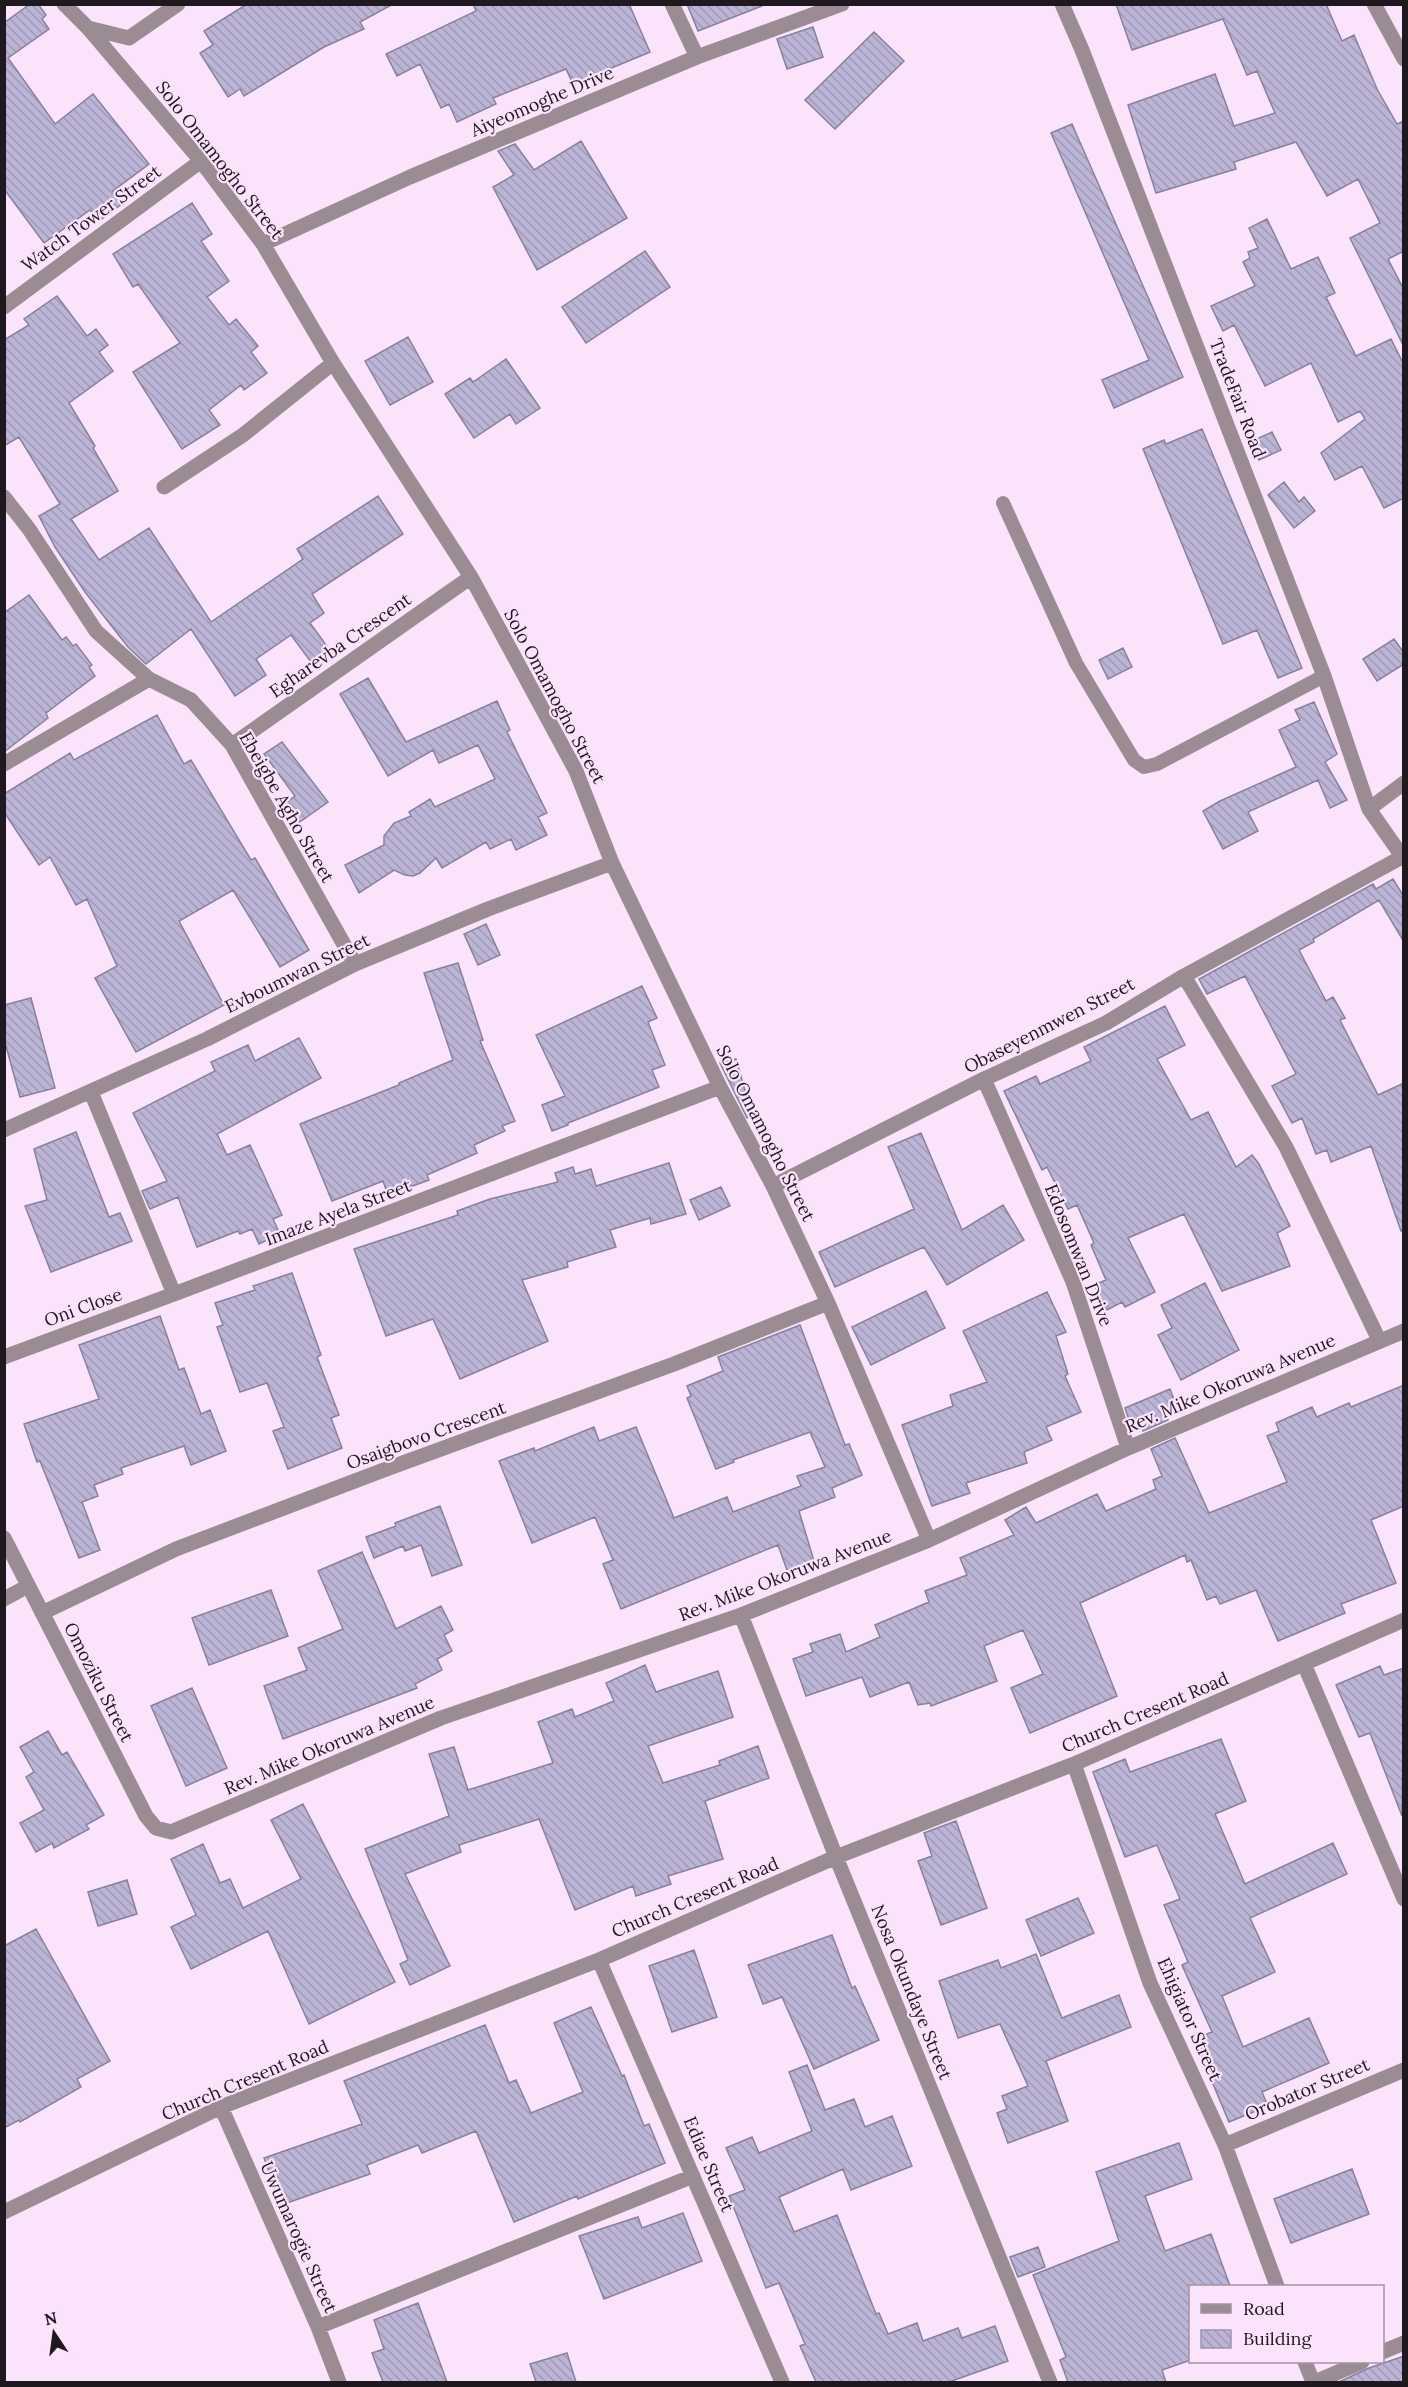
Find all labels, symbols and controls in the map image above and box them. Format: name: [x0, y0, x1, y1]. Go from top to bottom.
street label: Aiyeomoghe Drive: [466, 60, 617, 142]
street label: Solo Omamogho Street: [151, 76, 289, 244]
street label: Watch Tower Street: [17, 160, 165, 276]
street label: TradeFair Road: [1205, 335, 1271, 461]
street label: Egharevba Crescent: [265, 587, 415, 703]
street label: Solo Omamogho Street: [499, 605, 611, 787]
street label: Ebeigbe Agho Street: [234, 727, 340, 887]
street label: Evboumwan Street: [221, 928, 373, 1018]
street label: Obaseyenmwen Street: [960, 972, 1138, 1078]
street label: Solo Omamogho Street: [712, 1041, 820, 1225]
street label: Imaze Ayela Street: [262, 1174, 414, 1250]
street label: Edosomwan Drive: [1040, 1180, 1118, 1330]
street label: Oni Close: [41, 1282, 125, 1332]
street label: Rev. Mike Okoruwa Avenue: [1121, 1328, 1339, 1438]
street label: Osaigbovo Crescent: [343, 1395, 509, 1475]
street label: Rev. Mike Okoruwa Avenue: [675, 1524, 895, 1626]
street label: Omoziku Street: [59, 1618, 139, 1746]
street label: Church Cresent Road: [1058, 1666, 1232, 1758]
street label: Rev. Mike Okoruwa Avenue: [220, 1690, 438, 1800]
street label: Church Cresent Road: [608, 1851, 782, 1943]
street label: Nosa Okundaye Street: [866, 1901, 958, 2083]
street label: Ehigiator Street: [1153, 1954, 1228, 2084]
street label: Church Cresent Road: [158, 2034, 332, 2126]
street label: Orobator Street: [1241, 2052, 1373, 2126]
street label: Ediae Street: [679, 2113, 739, 2215]
street label: Uwumarogie Street: [255, 2158, 343, 2316]
legend: [1189, 2285, 1384, 2363]
text: Road: [1243, 2297, 1285, 2320]
north arrow: [24, 2303, 84, 2363]
text: N: [42, 2307, 59, 2330]
text: Building: [1243, 2327, 1313, 2350]

